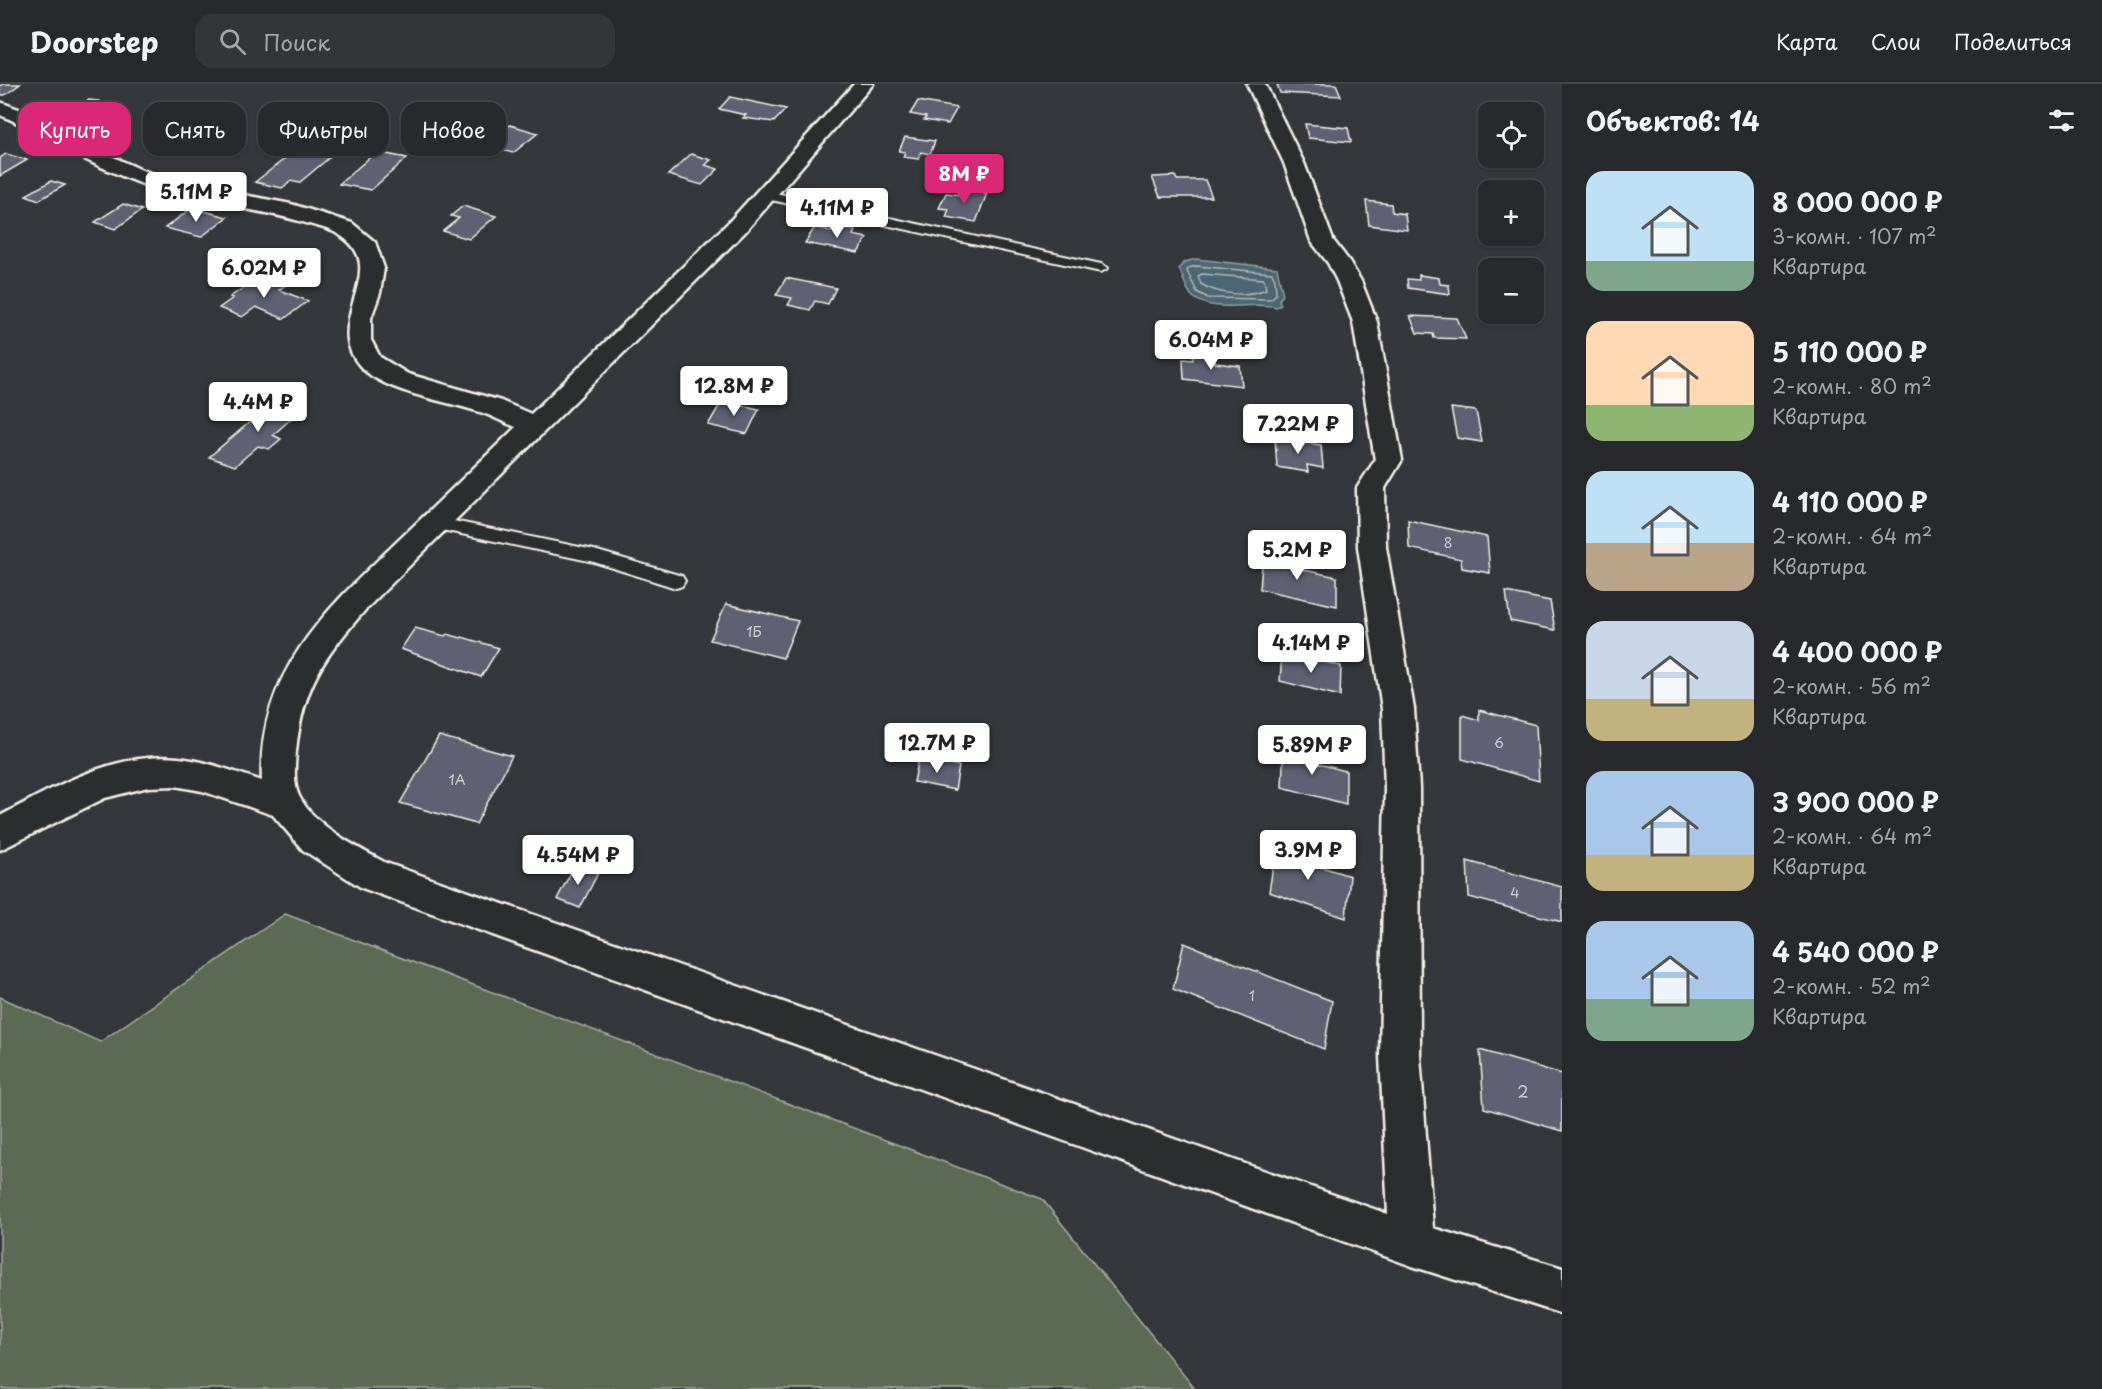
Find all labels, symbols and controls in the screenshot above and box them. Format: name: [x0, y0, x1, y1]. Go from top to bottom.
search box: [195, 14, 615, 68]
text: Doorstep: [30, 20, 159, 63]
icon: search: [216, 25, 249, 58]
text: Поиск: [264, 25, 330, 58]
text: Карта: [1776, 25, 1838, 57]
text: Слои: [1871, 25, 1921, 57]
text: Поделиться: [1954, 25, 2072, 57]
text: Объектов: 14: [1586, 101, 1760, 140]
chip: Купить: [18, 102, 131, 156]
chip: Снять: [143, 102, 246, 156]
chip: Фильтры: [258, 102, 389, 156]
chip: Новое: [401, 102, 506, 156]
map controls: [1478, 102, 1544, 324]
button: locate: [1478, 102, 1544, 168]
icon: filters: [2045, 104, 2078, 137]
pin: 8M ₽: [928, 154, 1000, 205]
text: 8M ₽: [939, 158, 989, 188]
pin: 5.11M ₽: [141, 172, 251, 223]
text: 5.11M ₽: [160, 176, 232, 206]
button: +: [1478, 180, 1544, 246]
text: 8 000 000 ₽: [1772, 182, 1943, 221]
pin: 4.11M ₽: [782, 188, 892, 239]
text: 4.11M ₽: [800, 192, 874, 222]
icon: home: [1634, 195, 1706, 267]
text: 3-комн. · 107 m²: [1772, 221, 1937, 251]
pin: 6.02M ₽: [209, 248, 319, 299]
text: Квартира: [1772, 251, 1866, 281]
text: 6.02M ₽: [222, 252, 306, 282]
button: −: [1478, 258, 1544, 324]
pin: 6.04M ₽: [1156, 320, 1266, 371]
text: 6.04M ₽: [1169, 324, 1253, 354]
text: 5 110 000 ₽: [1772, 332, 1927, 371]
icon: home: [1634, 345, 1706, 417]
pin: 12.8M ₽: [679, 366, 789, 417]
text: 12.8M ₽: [694, 370, 774, 400]
text: 2-комн. · 80 m²: [1772, 371, 1932, 401]
pin: 4.4M ₽: [209, 382, 307, 433]
text: 4.4M ₽: [223, 386, 293, 416]
text: Квартира: [1772, 401, 1866, 431]
pin: 7.22M ₽: [1243, 404, 1353, 455]
text: 7.22M ₽: [1257, 408, 1339, 438]
text: 4 110 000 ₽: [1772, 482, 1927, 521]
icon: home: [1634, 495, 1706, 567]
text: 2-комн. · 64 m²: [1772, 521, 1932, 551]
pin: 5.2M ₽: [1248, 530, 1346, 581]
house number: 8: [1444, 532, 1452, 553]
text: 5.2M ₽: [1262, 534, 1332, 564]
text: Квартира: [1772, 551, 1866, 581]
house number: 1Б: [746, 621, 762, 642]
pin: 4.14M ₽: [1256, 623, 1366, 674]
text: 4.14M ₽: [1272, 627, 1350, 657]
text: 4 400 000 ₽: [1772, 632, 1942, 671]
icon: home: [1634, 645, 1706, 717]
text: 2-комн. · 56 m²: [1772, 671, 1931, 701]
text: Квартира: [1772, 701, 1866, 731]
pin: 12.7M ₽: [882, 723, 992, 774]
pin: 5.89M ₽: [1257, 725, 1367, 776]
text: 12.7M ₽: [899, 727, 975, 757]
text: 5.89M ₽: [1272, 729, 1352, 759]
house number: 6: [1494, 732, 1504, 753]
house number: 1А: [448, 769, 466, 790]
text: 3 900 000 ₽: [1772, 782, 1939, 821]
icon: home: [1634, 795, 1706, 867]
text: 2-комн. · 64 m²: [1772, 821, 1932, 851]
pin: 3.9M ₽: [1259, 830, 1357, 881]
text: 3.9M ₽: [1274, 834, 1342, 864]
pin: 4.54M ₽: [523, 835, 633, 886]
text: 4.54M ₽: [537, 839, 619, 869]
text: Квартира: [1772, 851, 1866, 881]
house number: 4: [1510, 882, 1520, 903]
text: 4 540 000 ₽: [1772, 932, 1939, 971]
icon: home: [1634, 945, 1706, 1017]
text: 2-комн. · 52 m²: [1772, 971, 1931, 1001]
house number: 1: [1249, 985, 1255, 1006]
text: Квартира: [1772, 1001, 1866, 1031]
house number: 2: [1517, 1079, 1529, 1103]

